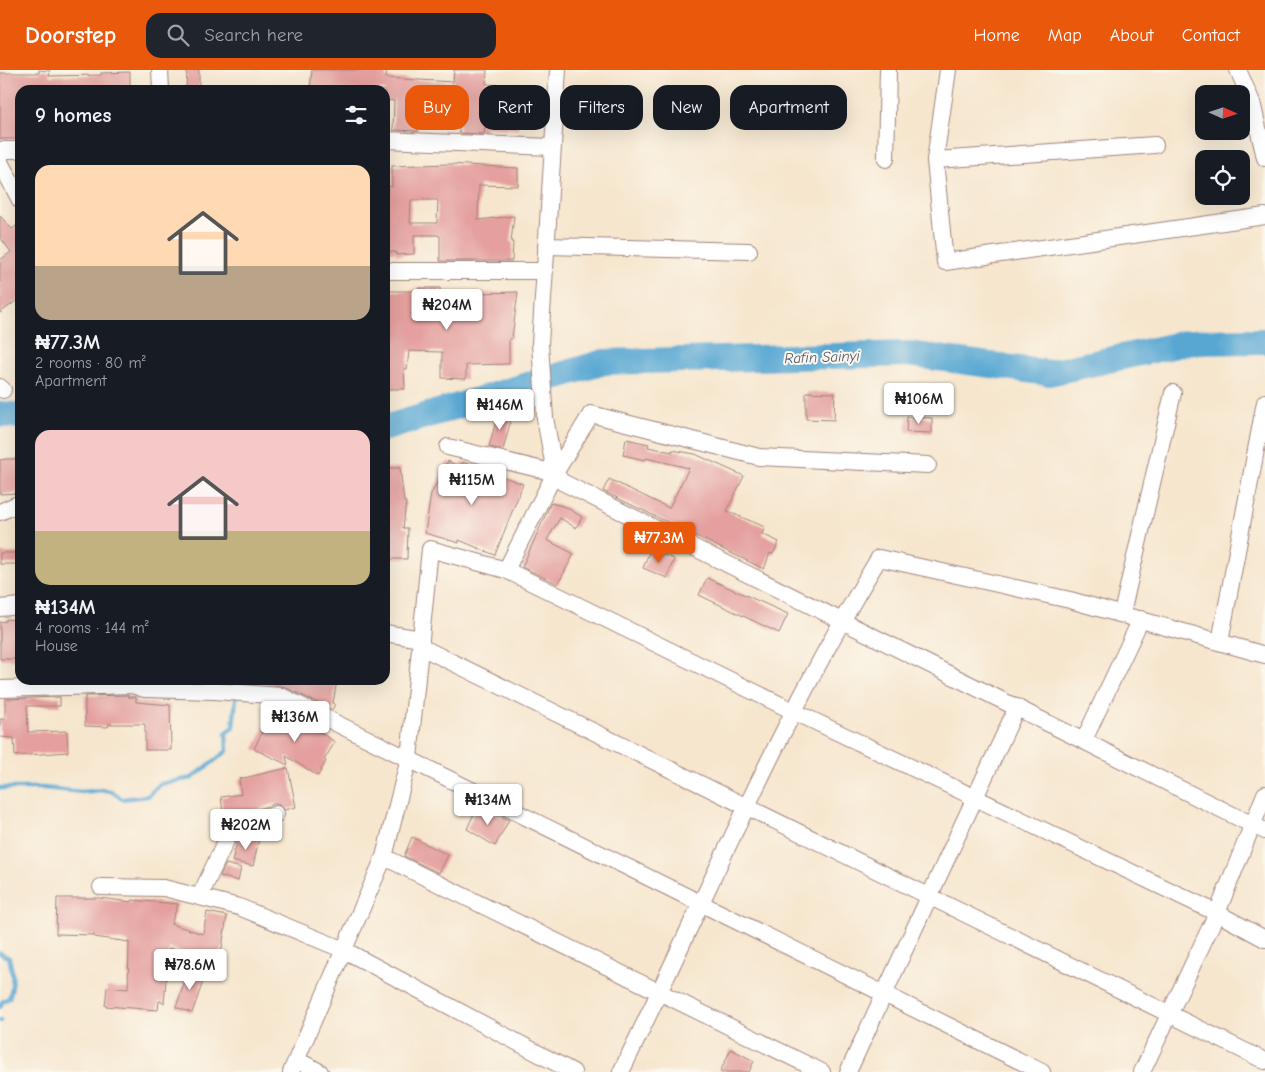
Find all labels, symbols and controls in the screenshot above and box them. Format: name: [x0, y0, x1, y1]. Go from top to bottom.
search box: [146, 13, 496, 58]
text: Doorstep: [25, 21, 116, 49]
icon: search: [164, 21, 192, 49]
text: Search here: [204, 24, 303, 46]
text: Home: [973, 25, 1020, 46]
text: Map: [1048, 25, 1082, 46]
text: About: [1110, 25, 1154, 46]
text: Contact: [1182, 25, 1240, 46]
chip: Buy: [405, 85, 469, 130]
chip: Rent: [479, 85, 550, 130]
chip: Filters: [560, 85, 643, 130]
chip: New: [653, 85, 720, 130]
chip: Apartment: [730, 85, 847, 130]
north arrow: [1195, 85, 1250, 140]
map controls: [1195, 85, 1250, 205]
icon: filters: [342, 101, 370, 129]
text: 9 homes: [35, 103, 111, 127]
button: locate: [1195, 150, 1250, 205]
icon: home: [158, 198, 248, 288]
pin: ₦204M: [412, 288, 482, 331]
text: ₦204M: [422, 296, 472, 314]
text: ₦77.3M: [35, 330, 100, 354]
water label: Rafin Sainyi: [784, 347, 861, 367]
text: 2 rooms · 80 m²: [35, 354, 146, 372]
text: Apartment: [35, 372, 107, 390]
pin: ₦106M: [884, 382, 954, 425]
pin: ₦146M: [465, 388, 535, 431]
text: ₦106M: [895, 390, 943, 408]
text: ₦146M: [477, 396, 523, 414]
icon: home: [158, 463, 248, 553]
pin: ₦115M: [437, 464, 507, 506]
text: ₦115M: [449, 471, 495, 489]
pin: ₦77.3M: [618, 522, 700, 564]
text: ₦77.3M: [634, 529, 684, 547]
text: ₦134M: [35, 595, 96, 619]
text: 4 rooms · 144 m²: [35, 619, 149, 637]
text: House: [35, 637, 78, 655]
pin: ₦136M: [260, 700, 330, 743]
text: ₦136M: [272, 708, 319, 726]
pin: ₦134M: [453, 784, 523, 826]
text: ₦134M: [465, 791, 511, 809]
pin: ₦202M: [211, 808, 281, 851]
text: ₦202M: [221, 816, 271, 834]
pin: ₦78.6M: [149, 948, 231, 991]
text: ₦78.6M: [165, 956, 215, 974]

